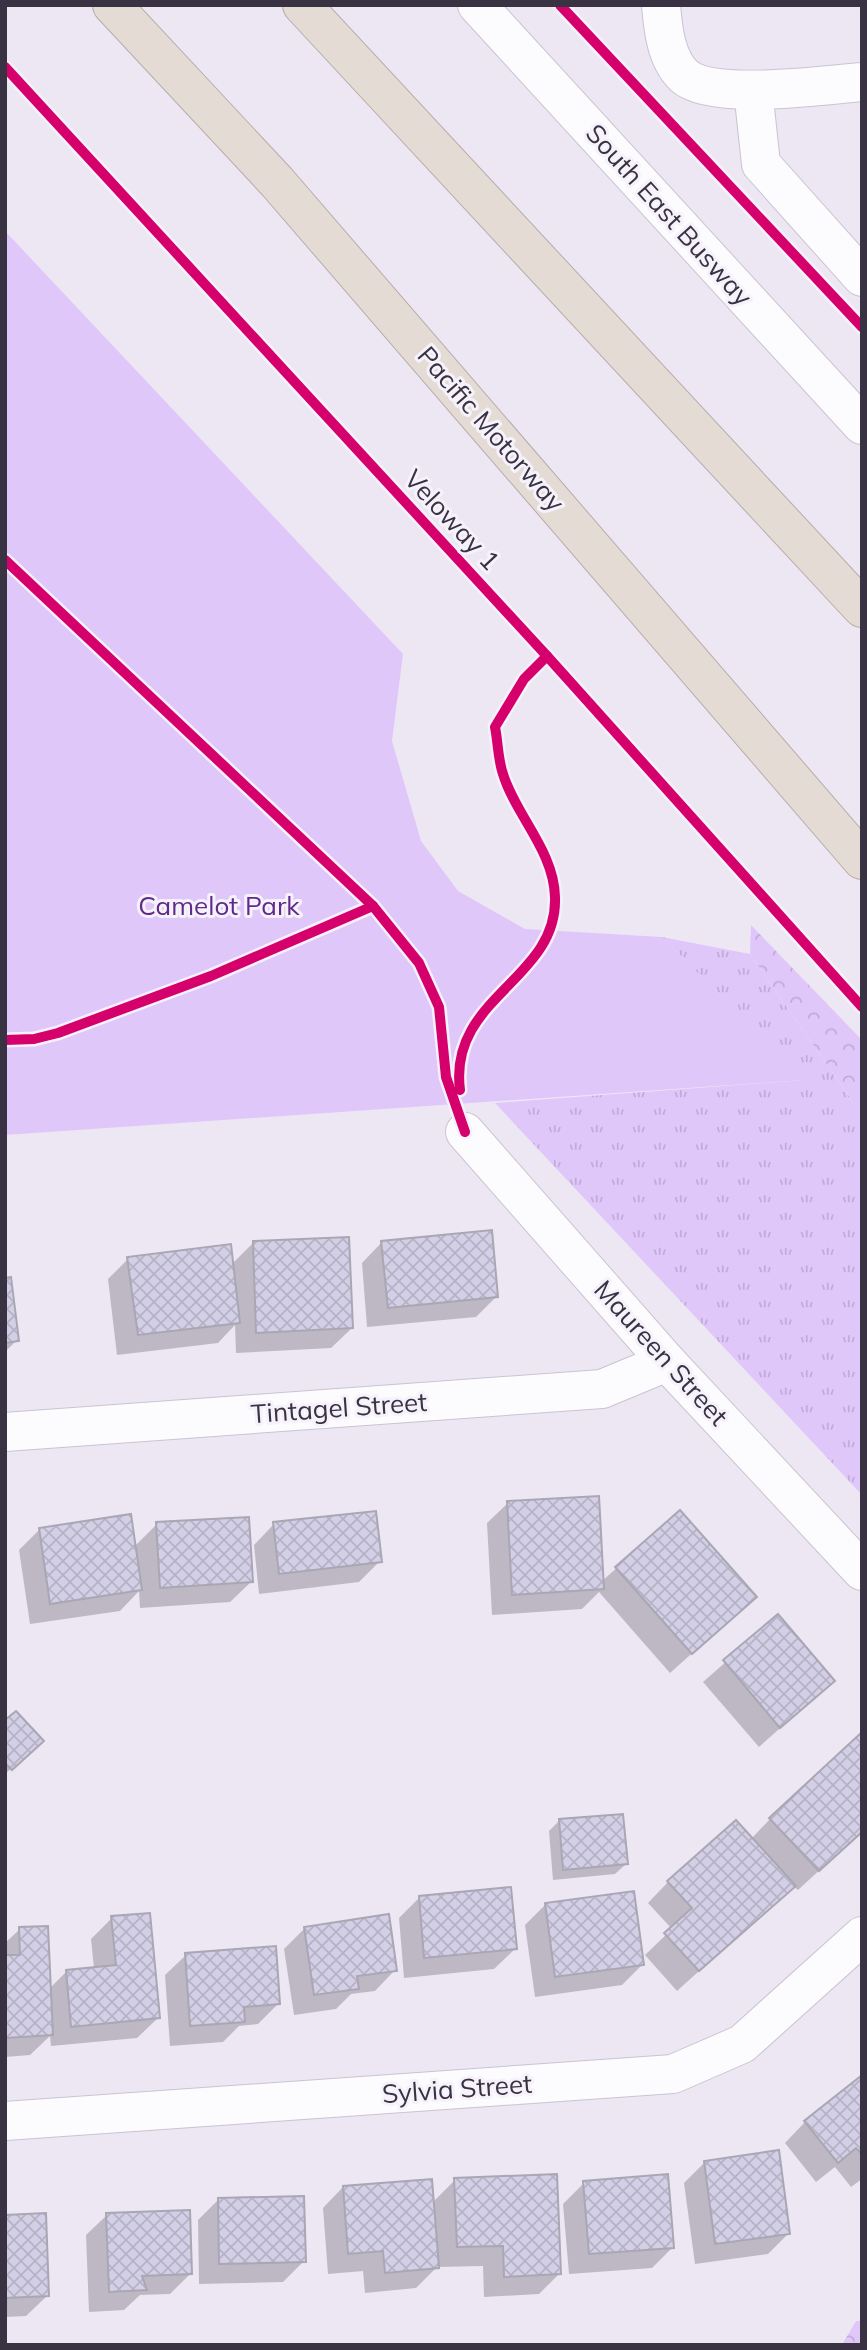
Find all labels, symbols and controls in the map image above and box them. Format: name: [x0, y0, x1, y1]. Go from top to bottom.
street label: South East Busway: [579, 117, 760, 313]
street label: Pacific Motorway: [411, 339, 572, 518]
street label: Veloway 1: [397, 462, 507, 577]
park label: Camelot Park: [138, 889, 300, 922]
street label: Maureen Street: [587, 1273, 735, 1432]
street label: Tintagel Street: [250, 1385, 428, 1430]
street label: Sylvia Street: [381, 2067, 533, 2110]

